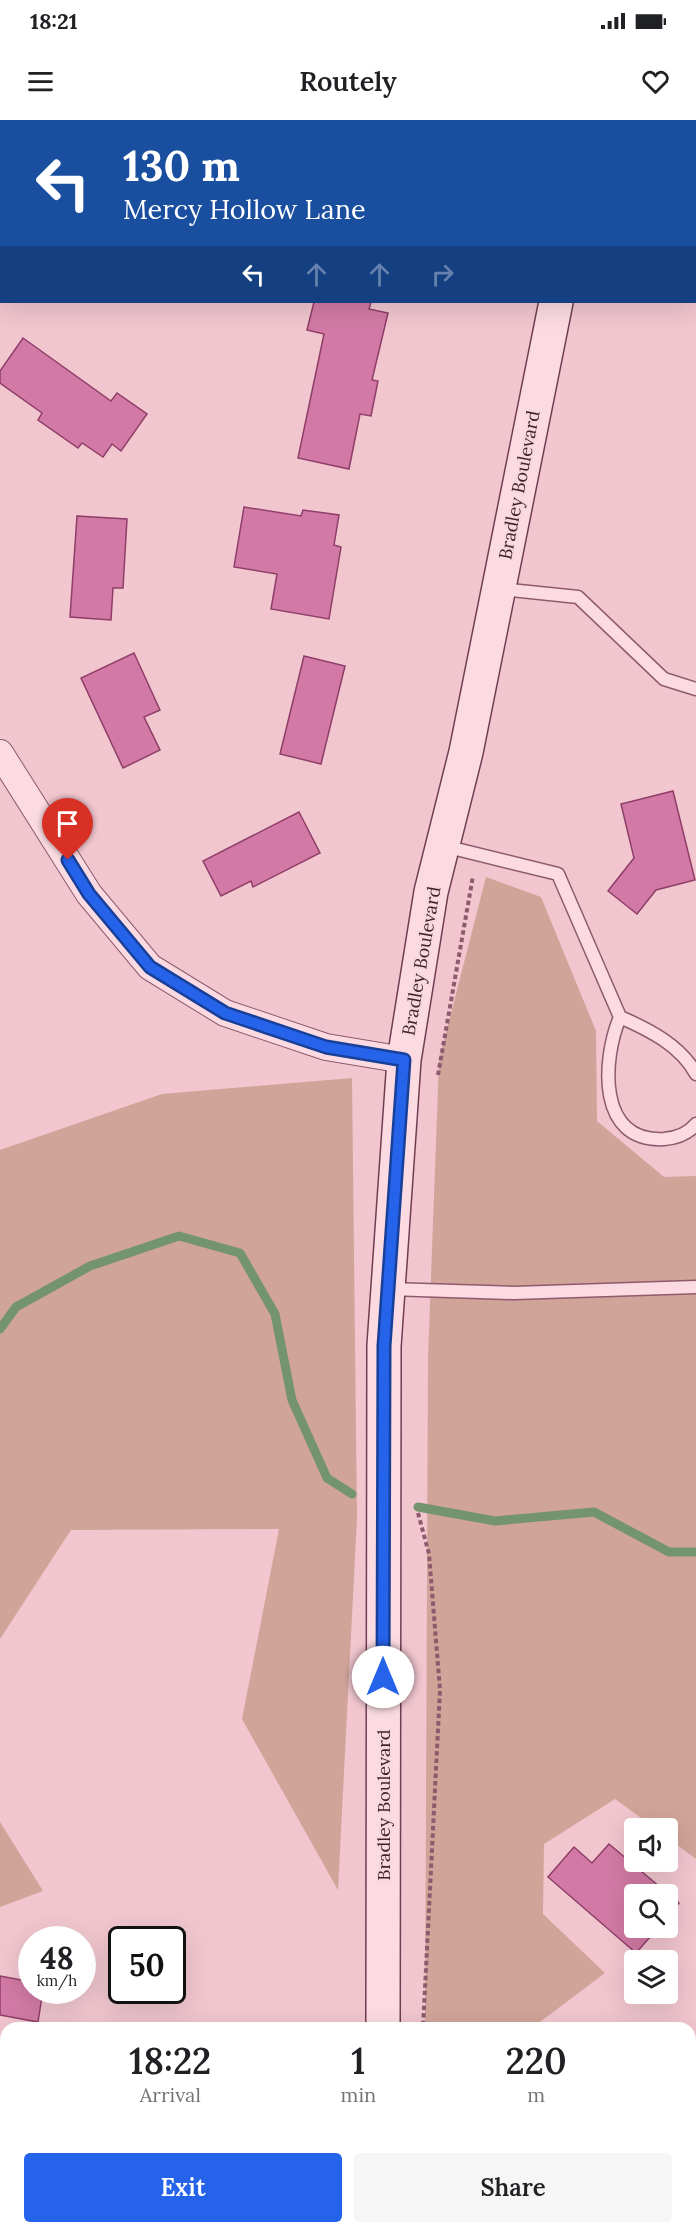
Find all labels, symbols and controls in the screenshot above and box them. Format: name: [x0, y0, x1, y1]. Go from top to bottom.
text: 18:21: [30, 7, 78, 35]
text: Routely: [299, 64, 397, 98]
icon: menu: [24, 65, 57, 98]
icon: heart: [639, 65, 672, 98]
text: 130 m: [123, 139, 240, 193]
icon: left: [24, 144, 102, 222]
text: Mercy Hollow Lane: [123, 192, 366, 226]
icon: left: [237, 258, 270, 291]
icon: ahead: [300, 258, 333, 291]
icon: ahead: [363, 258, 396, 291]
icon: right: [426, 258, 459, 291]
street label: Bradley Boulevard: [493, 408, 545, 561]
pin: [42, 798, 93, 860]
icon: arrive: [51, 807, 84, 840]
street label: Bradley Boulevard: [397, 884, 445, 1037]
position arrow: [351, 1645, 415, 1709]
street label: Bradley Boulevard: [372, 1729, 395, 1881]
map controls: [624, 1818, 678, 2004]
button: sound: [624, 1818, 678, 1872]
button: search: [624, 1884, 678, 1938]
speed limit sign: 50: [108, 1926, 186, 2004]
text: 48: [40, 1939, 74, 1977]
button: layers: [624, 1950, 678, 2004]
text: km/h: [37, 1971, 77, 1990]
text: 18:22: [129, 2038, 211, 2084]
text: 1: [351, 2038, 365, 2084]
text: 220: [506, 2038, 567, 2084]
text: Arrival: [140, 2082, 201, 2107]
text: min: [341, 2082, 376, 2107]
text: m: [527, 2082, 545, 2107]
button: Exit: [24, 2153, 342, 2222]
button: Share: [354, 2153, 672, 2222]

